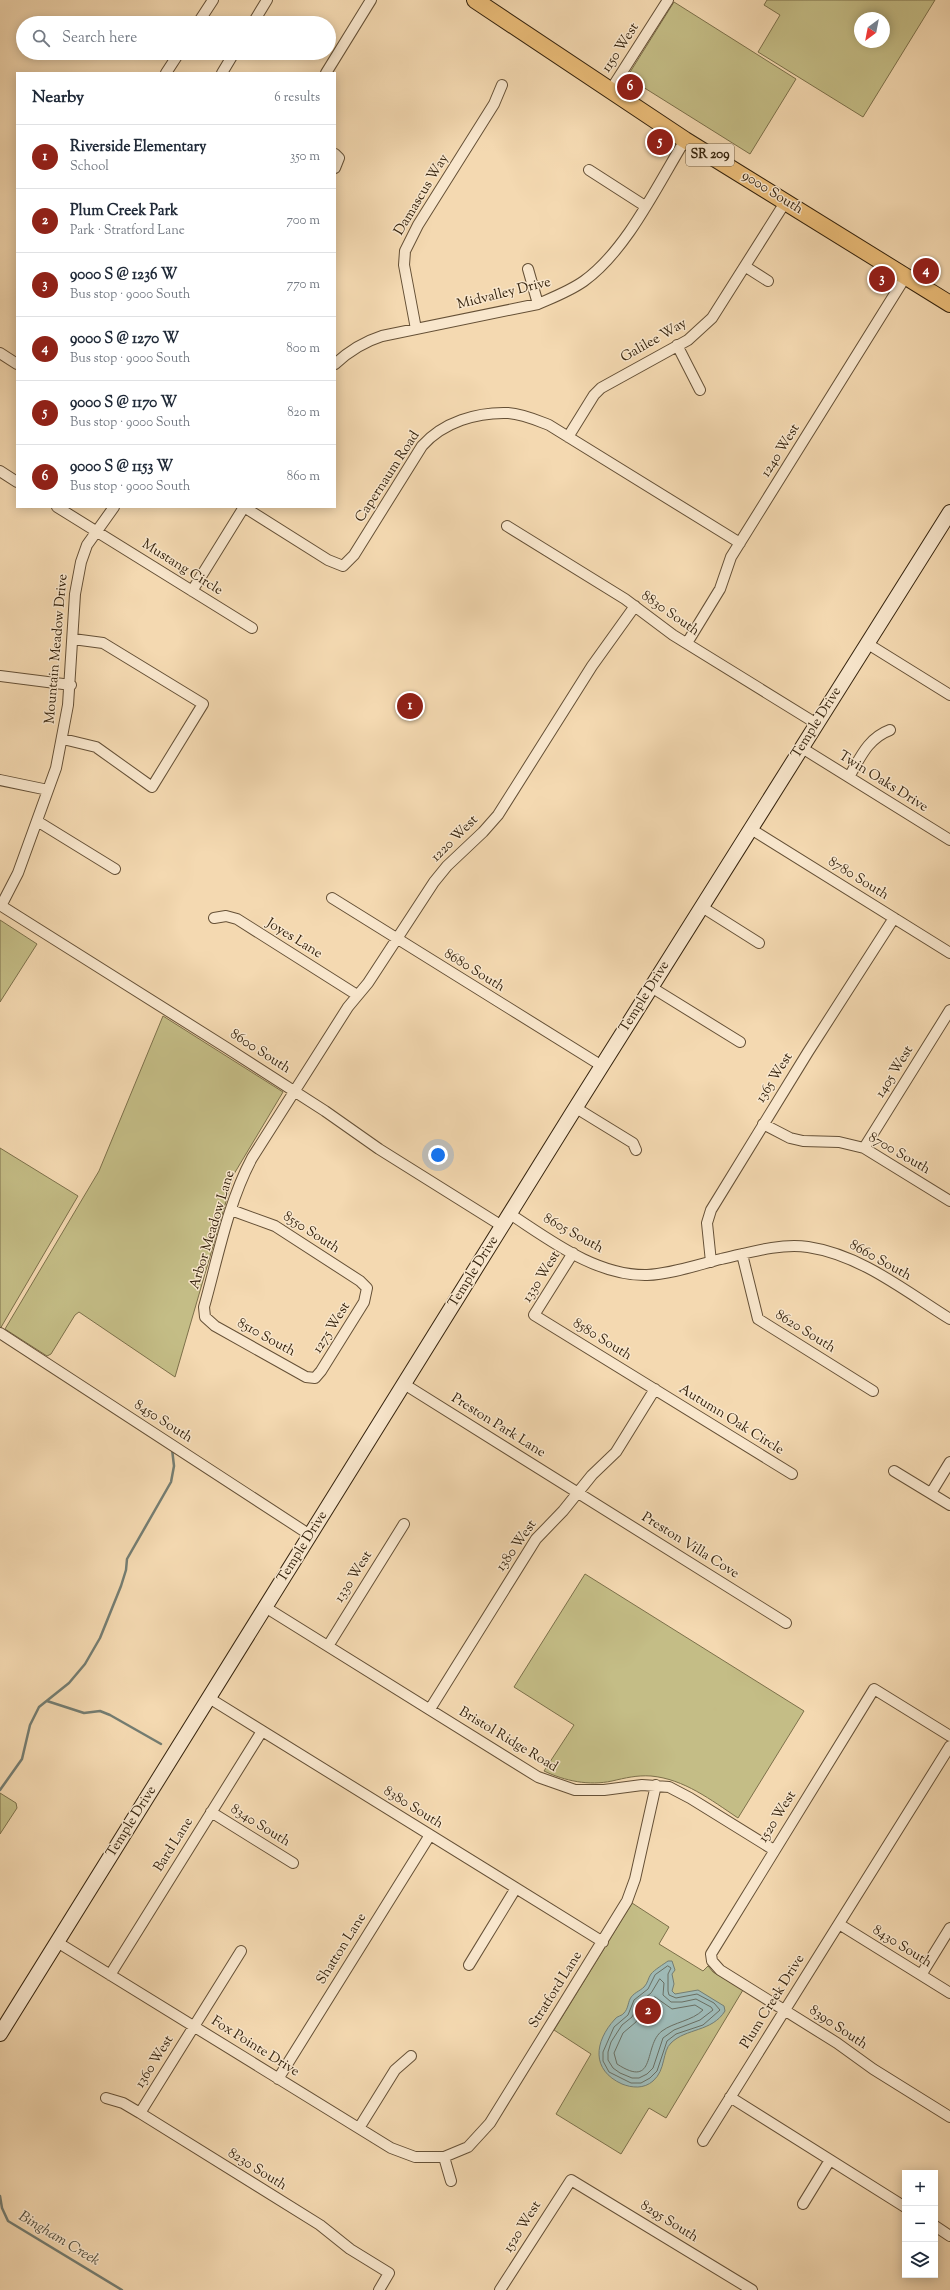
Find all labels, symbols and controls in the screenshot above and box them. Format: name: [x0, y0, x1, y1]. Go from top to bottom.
north arrow: [854, 12, 890, 48]
search box: [16, 16, 336, 60]
street label: 1150 West: [597, 19, 645, 77]
icon: search: [30, 27, 52, 49]
text: Search here: [62, 28, 137, 49]
pin: 6: [617, 72, 643, 102]
text: Nearby: [32, 86, 84, 110]
text: 6 results: [274, 89, 320, 107]
pin: 5: [647, 127, 673, 157]
text: Riverside Elementary: [70, 137, 207, 158]
road number: SR 209: [686, 144, 734, 166]
text: 1: [43, 148, 47, 166]
text: 350 m: [290, 148, 320, 166]
street label: Damascus Way: [390, 150, 454, 240]
text: School: [70, 158, 109, 176]
street label: 9000 South: [737, 166, 807, 220]
text: Plum Creek Park: [70, 201, 178, 222]
text: 2: [42, 212, 48, 230]
text: 700 m: [286, 212, 320, 230]
text: Park · Stratford Lane: [70, 222, 185, 240]
pin: 4: [913, 256, 939, 286]
pin: 3: [869, 264, 895, 294]
text: 9000 S @ 1236 W: [70, 265, 177, 286]
street label: Midvalley Drive: [455, 273, 553, 315]
text: 3: [42, 276, 48, 294]
text: 770 m: [287, 276, 320, 294]
text: Bus stop · 9000 South: [70, 286, 190, 304]
street label: Galilee Way: [617, 314, 691, 368]
text: 9000 S @ 1270 W: [70, 329, 179, 350]
text: 4: [42, 340, 48, 358]
text: 800 m: [286, 340, 320, 358]
text: Bus stop · 9000 South: [70, 350, 190, 368]
text: 9000 S @ 1170 W: [70, 393, 177, 414]
text: 5: [43, 404, 47, 422]
text: 820 m: [287, 404, 320, 422]
text: Bus stop · 9000 South: [70, 414, 190, 432]
street label: 1240 West: [757, 420, 805, 482]
street label: Capernaum Road: [351, 427, 425, 527]
text: 9000 S @ 1153 W: [70, 457, 173, 478]
text: 6: [42, 468, 48, 486]
text: 860 m: [287, 468, 320, 486]
text: Bus stop · 9000 South: [70, 478, 190, 496]
street label: Mustang Circle: [138, 535, 226, 601]
street label: Mountain Meadow Drive: [40, 573, 74, 725]
street label: 8830 South: [637, 587, 703, 641]
street label: Temple Drive: [787, 683, 847, 763]
pin: 1: [397, 691, 423, 721]
street label: Twin Oaks Drive: [834, 746, 932, 818]
street label: 1220 West: [427, 811, 483, 867]
street label: 8780 South: [824, 852, 892, 906]
street label: Joyes Lane: [261, 913, 326, 964]
street label: 8680 South: [440, 944, 508, 998]
street label: Temple Drive: [615, 957, 675, 1037]
street label: 8600 South: [226, 1025, 294, 1079]
street label: 1405 West: [871, 1042, 919, 1102]
street label: 1365 West: [752, 1049, 798, 1107]
street label: 8700 South: [864, 1128, 934, 1180]
your location: [428, 1145, 448, 1165]
street label: Arbor Meadow Lane: [185, 1168, 241, 1292]
street label: 8550 South: [279, 1207, 343, 1259]
street label: 8605 South: [539, 1209, 607, 1259]
street label: Temple Drive: [444, 1232, 504, 1312]
street label: 8660 South: [845, 1236, 915, 1286]
street label: 1330 West: [518, 1247, 566, 1307]
street label: 1275 West: [308, 1298, 356, 1358]
street label: 8620 South: [771, 1306, 839, 1358]
street label: 8510 South: [233, 1314, 299, 1362]
street label: 8580 South: [569, 1314, 635, 1366]
street label: Autumn Oak Circle: [675, 1380, 787, 1460]
street label: Preston Park Lane: [447, 1389, 549, 1463]
street label: 8450 South: [130, 1396, 196, 1448]
street label: Temple Drive: [273, 1507, 333, 1587]
street label: Preston Villa Cove: [637, 1508, 743, 1584]
street label: 1380 West: [492, 1516, 542, 1576]
street label: 1330 West: [330, 1547, 378, 1607]
street label: Bristol Ridge Road: [455, 1703, 561, 1778]
street label: Temple Drive: [102, 1782, 162, 1862]
street label: 8380 South: [379, 1782, 447, 1834]
street label: 1520 West: [754, 1787, 802, 1847]
street label: 8340 South: [226, 1800, 294, 1852]
street label: Bard Lane: [149, 1814, 199, 1876]
street label: Shatton Lane: [312, 1909, 372, 1989]
street label: 8430 South: [868, 1921, 936, 1973]
street label: Stratford Lane: [524, 1948, 588, 2032]
street label: Plum Creek Drive: [736, 1951, 810, 2053]
pin: 2: [635, 1996, 661, 2026]
street label: 8390 South: [805, 2001, 871, 2055]
street label: Fox Pointe Drive: [207, 2012, 303, 2082]
street label: 1360 West: [131, 2032, 179, 2092]
street label: 8230 South: [224, 2144, 290, 2196]
map controls: [902, 2170, 938, 2278]
button: +: [902, 2170, 938, 2206]
street label: 8295 South: [636, 2196, 702, 2248]
street label: 1520 West: [499, 2197, 547, 2257]
button: −: [902, 2206, 938, 2242]
water label: Bingham Creek: [15, 2207, 104, 2272]
button: layers: [902, 2242, 938, 2278]

